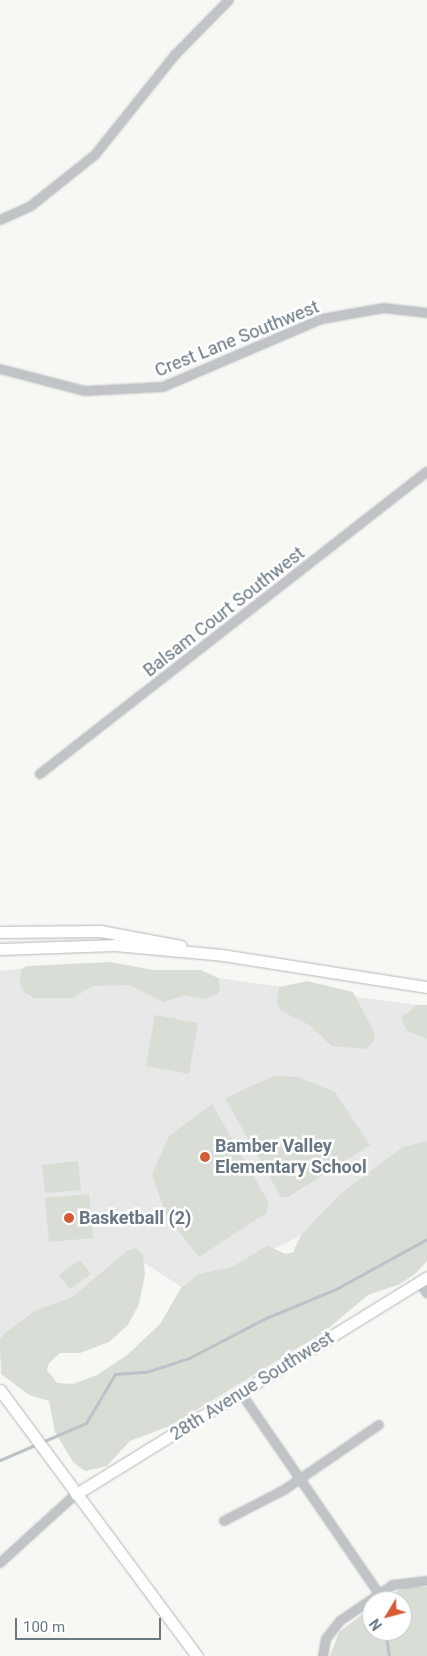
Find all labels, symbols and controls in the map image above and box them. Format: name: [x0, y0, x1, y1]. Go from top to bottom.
street label: Crest Lane Southwest: [152, 296, 322, 382]
street label: Balsam Court Southwest: [139, 542, 309, 682]
place label: Bamber Valley Elementary School: [215, 1136, 367, 1178]
marker: Bamber Valley Elementary School: [199, 1151, 211, 1163]
place label: Basketball (2): [79, 1207, 191, 1229]
marker: Basketball (2): [63, 1212, 75, 1224]
street label: 28th Avenue Southwest: [166, 1327, 338, 1445]
north arrow: [362, 1591, 412, 1641]
scale bar: [18, 1608, 164, 1640]
text: N: [366, 1616, 385, 1633]
text: 100 m: [23, 1618, 65, 1636]

